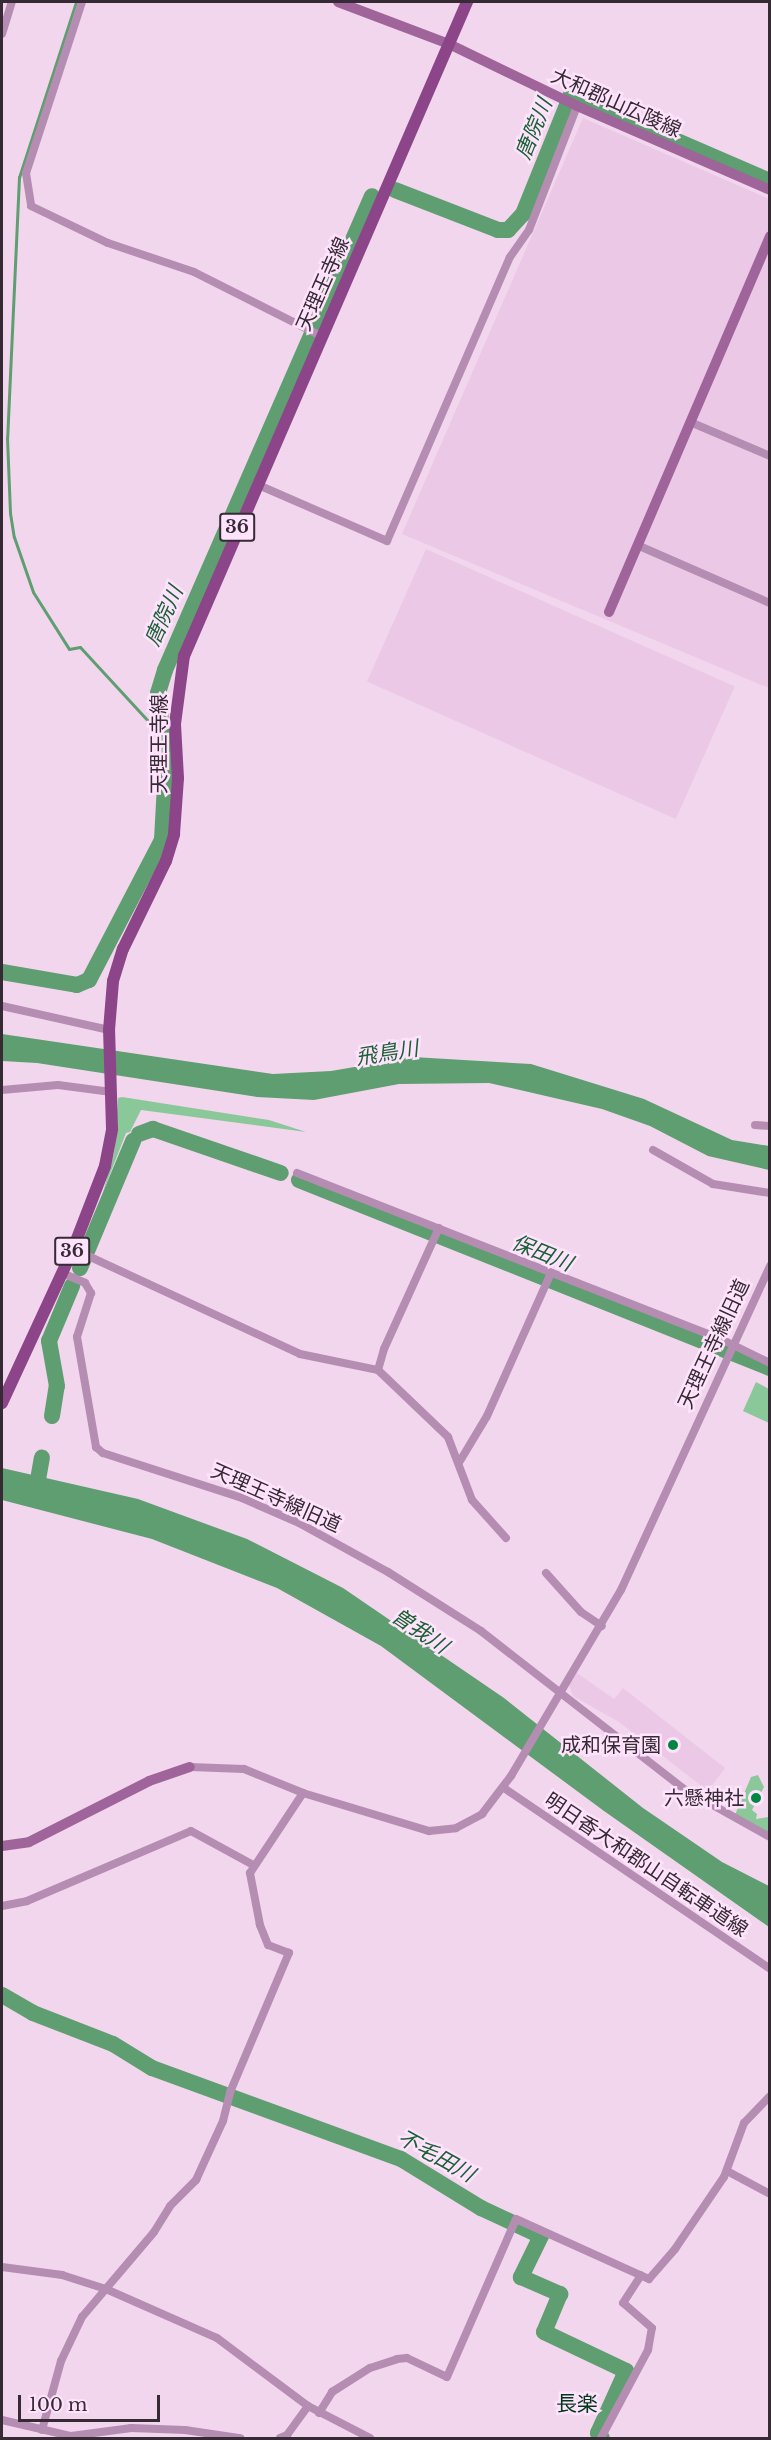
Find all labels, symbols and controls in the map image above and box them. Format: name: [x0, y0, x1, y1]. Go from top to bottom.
street label: 大和郡山広陵線: [547, 64, 685, 142]
water label: 唐院川: [511, 95, 557, 163]
street label: 天理王寺線: [292, 233, 354, 335]
road number: 36: [219, 512, 255, 542]
water label: 唐院川: [140, 582, 188, 650]
street label: 天理王寺線: [147, 694, 171, 794]
water label: 飛鳥川: [354, 1036, 420, 1070]
water label: 保田川: [508, 1230, 576, 1276]
road number: 36: [54, 1236, 90, 1266]
street label: 天理王寺線旧道: [674, 1275, 754, 1413]
street label: 天理王寺線旧道: [207, 1459, 345, 1537]
water label: 曽我川: [387, 1603, 453, 1659]
place label: 成和保育園: [561, 1733, 661, 1757]
marker: 成和保育園: [666, 1738, 680, 1752]
place label: 六懸神社: [664, 1786, 744, 1810]
street label: 明日香大和郡山自転車道線: [540, 1788, 752, 1942]
marker: 六懸神社: [749, 1791, 763, 1805]
water label: 不毛田川: [393, 2125, 479, 2187]
scale bar: [21, 2383, 164, 2421]
district label: 長楽: [556, 2391, 598, 2417]
text: 100 m: [29, 2394, 87, 2416]

